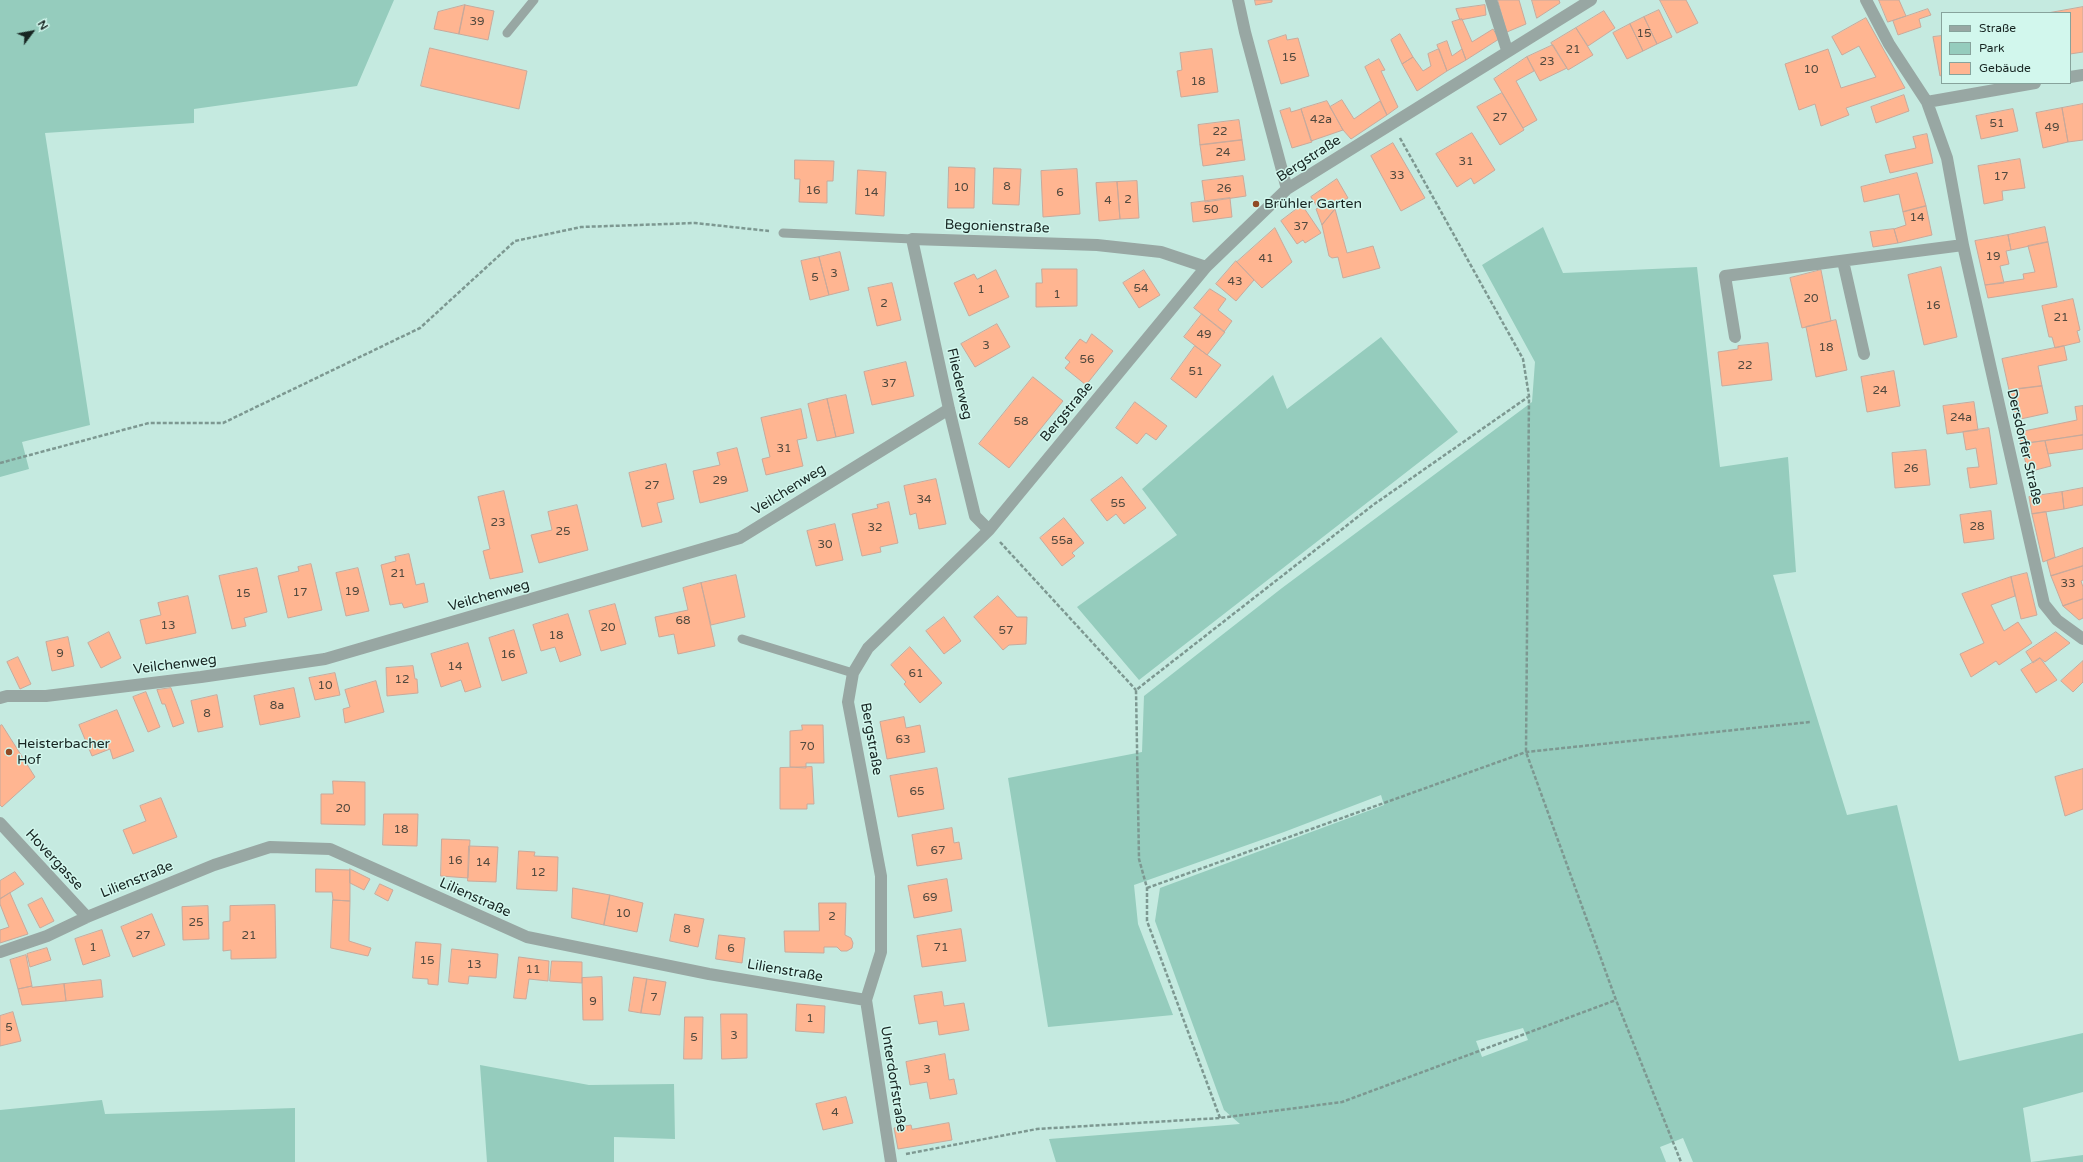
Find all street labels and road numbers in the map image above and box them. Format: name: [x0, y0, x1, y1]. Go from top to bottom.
street label: Bergstraße: [1274, 132, 1344, 186]
street label: Begonienstraße: [944, 217, 1050, 237]
street label: Fliederweg: [943, 346, 975, 422]
street label: Bergstraße: [1037, 379, 1097, 445]
street label: Dersdorfer Straße: [2003, 388, 2045, 506]
street label: Veilchenweg: [749, 461, 829, 519]
street label: Veilchenweg: [446, 576, 532, 616]
street label: Veilchenweg: [132, 652, 218, 678]
street label: Bergstraße: [856, 701, 886, 777]
street label: Hovergasse: [22, 826, 86, 894]
street label: Lilienstraße: [98, 858, 176, 902]
street label: Lilienstraße: [437, 875, 513, 921]
street label: Lilienstraße: [746, 956, 824, 986]
street label: Unterdorfstraße: [876, 1025, 910, 1133]

